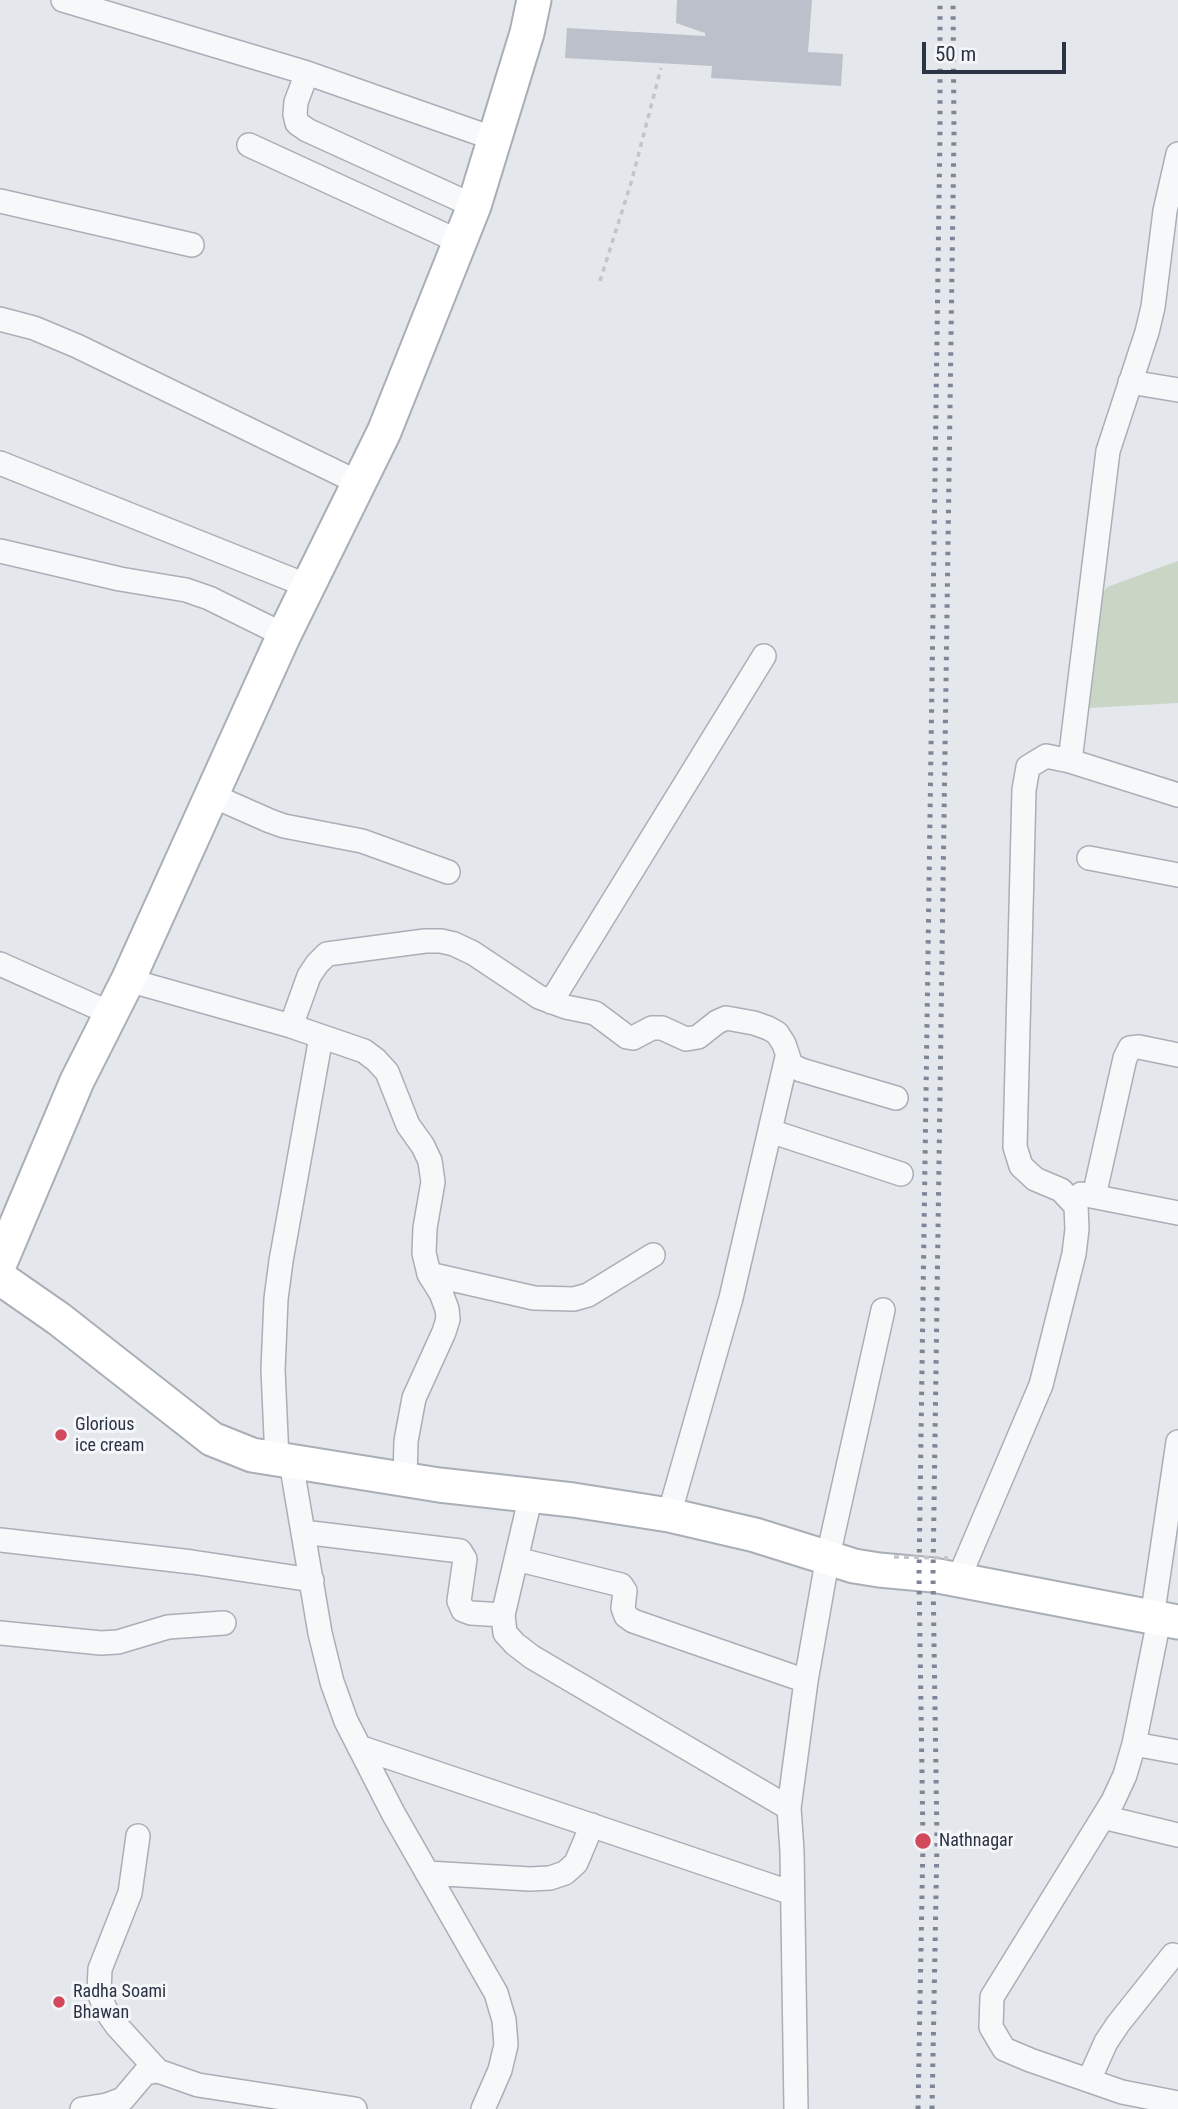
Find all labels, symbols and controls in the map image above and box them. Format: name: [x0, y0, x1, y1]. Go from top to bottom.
scale bar: [926, 28, 1070, 72]
text: 50 m: [935, 42, 976, 66]
place label: Glorious ice cream: [75, 1414, 144, 1456]
marker: Glorious ice cream: [53, 1427, 69, 1443]
place label: Nathnagar: [939, 1830, 1013, 1852]
marker: Nathnagar: [913, 1831, 933, 1851]
place label: Radha Soami Bhawan: [73, 1981, 166, 2024]
marker: Radha Soami Bhawan: [51, 1994, 67, 2010]

